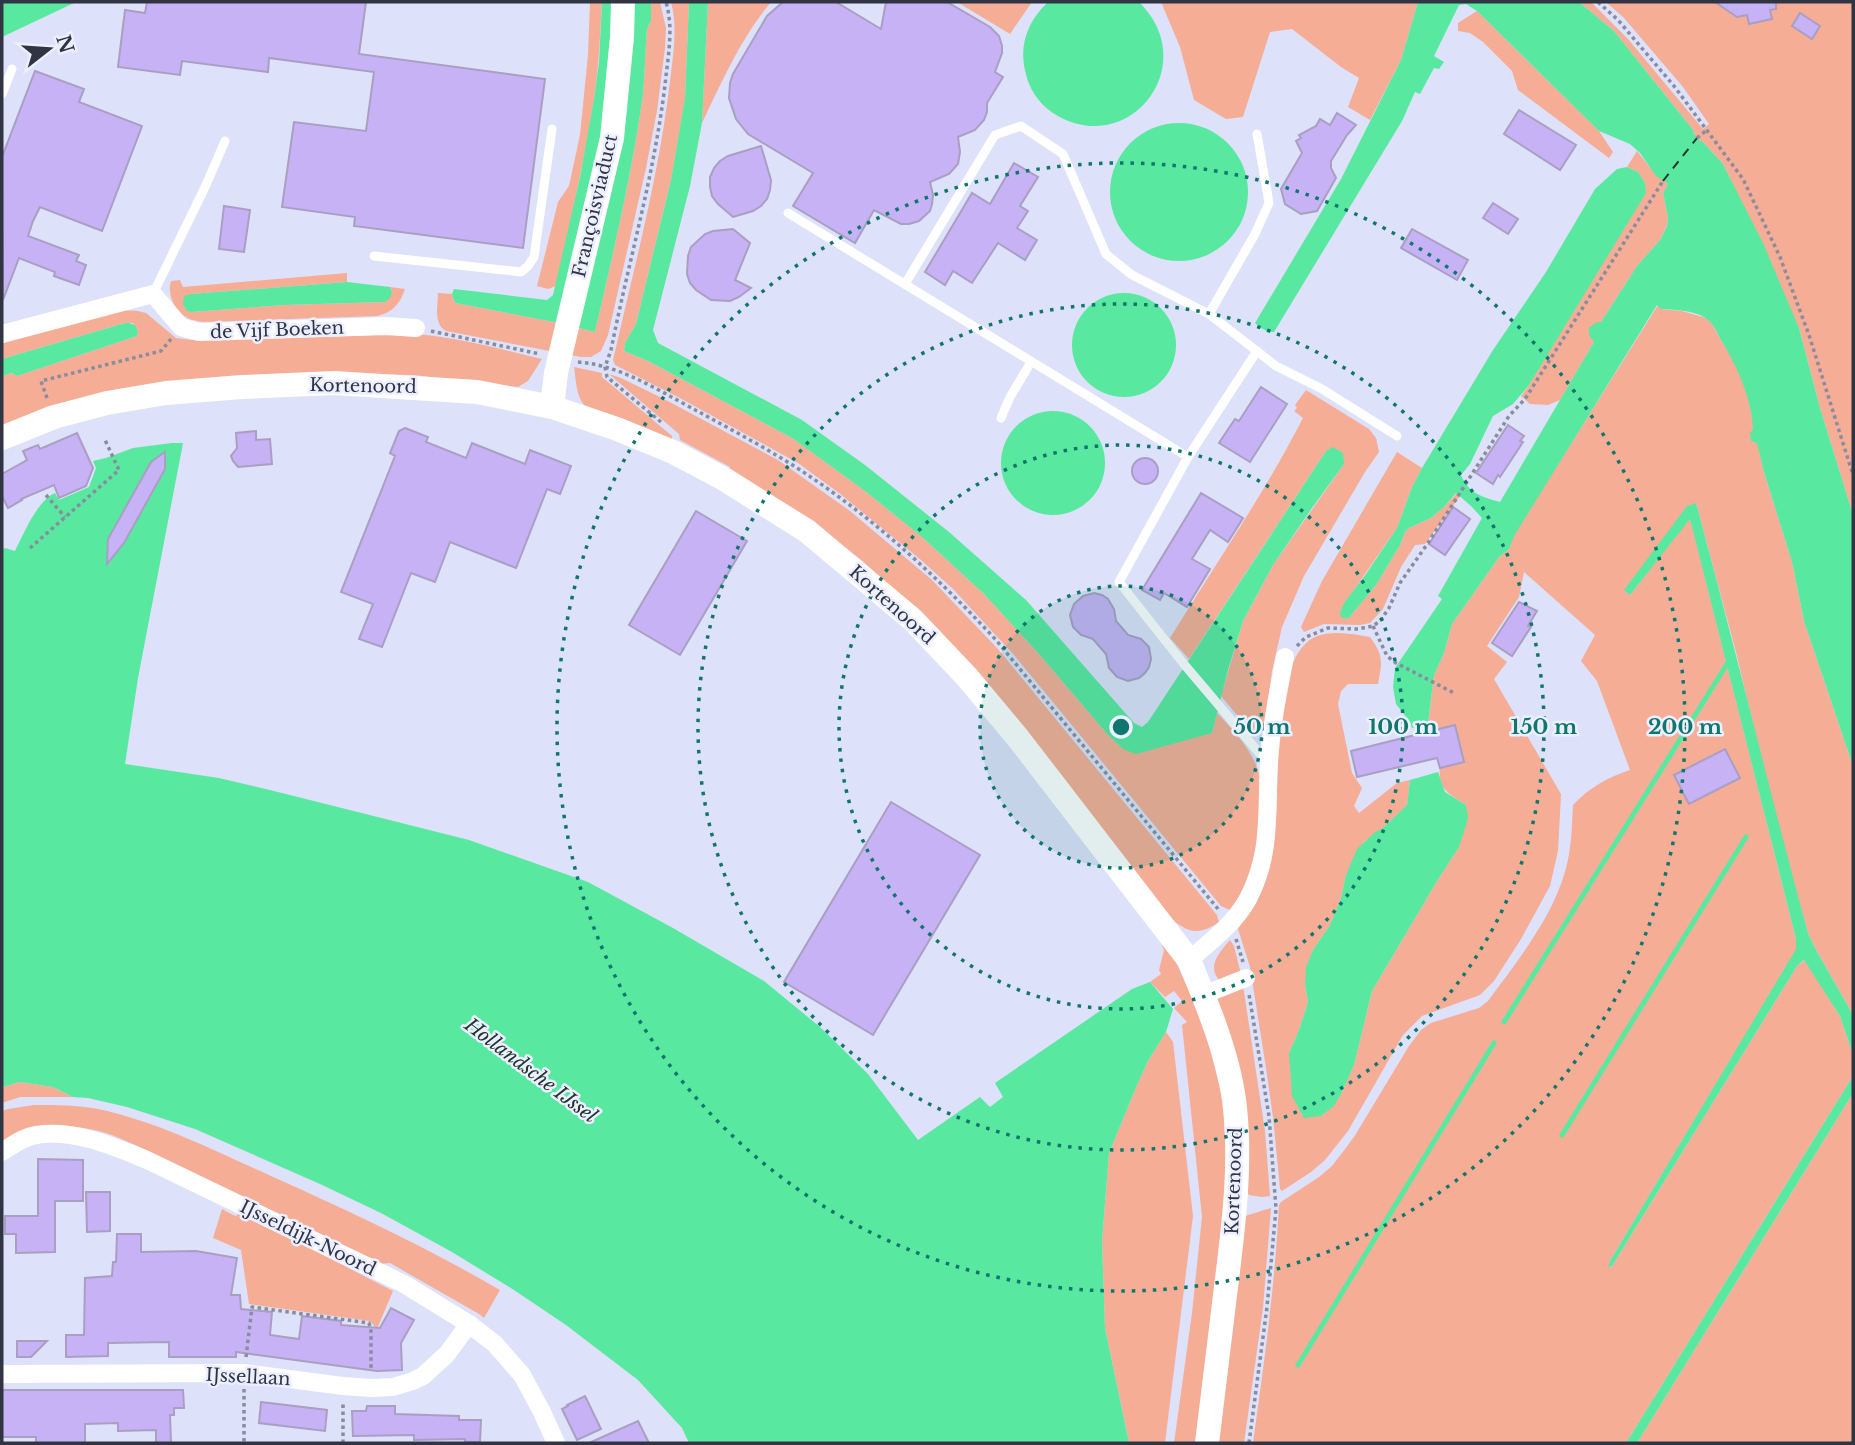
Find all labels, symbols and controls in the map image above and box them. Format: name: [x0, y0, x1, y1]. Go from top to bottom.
north arrow: [14, 14, 84, 84]
text: N: [51, 32, 78, 56]
street label: Françoisviaduct: [568, 132, 622, 280]
street label: de Vijf Boeken: [210, 317, 344, 343]
street label: Kortenoord: [309, 374, 417, 398]
street label: Kortenoord: [845, 561, 939, 649]
text: 50 m: [1233, 714, 1291, 740]
text: 100 m: [1368, 714, 1438, 740]
text: 150 m: [1511, 714, 1577, 740]
text: 200 m: [1648, 714, 1722, 740]
centre of rings: [1109, 715, 1133, 739]
water label: Hollandsche IJssel: [459, 1013, 601, 1128]
street label: Kortenoord: [1221, 1127, 1247, 1235]
street label: IJsseldijk-Noord: [236, 1196, 380, 1280]
street label: IJssellaan: [205, 1364, 291, 1390]

